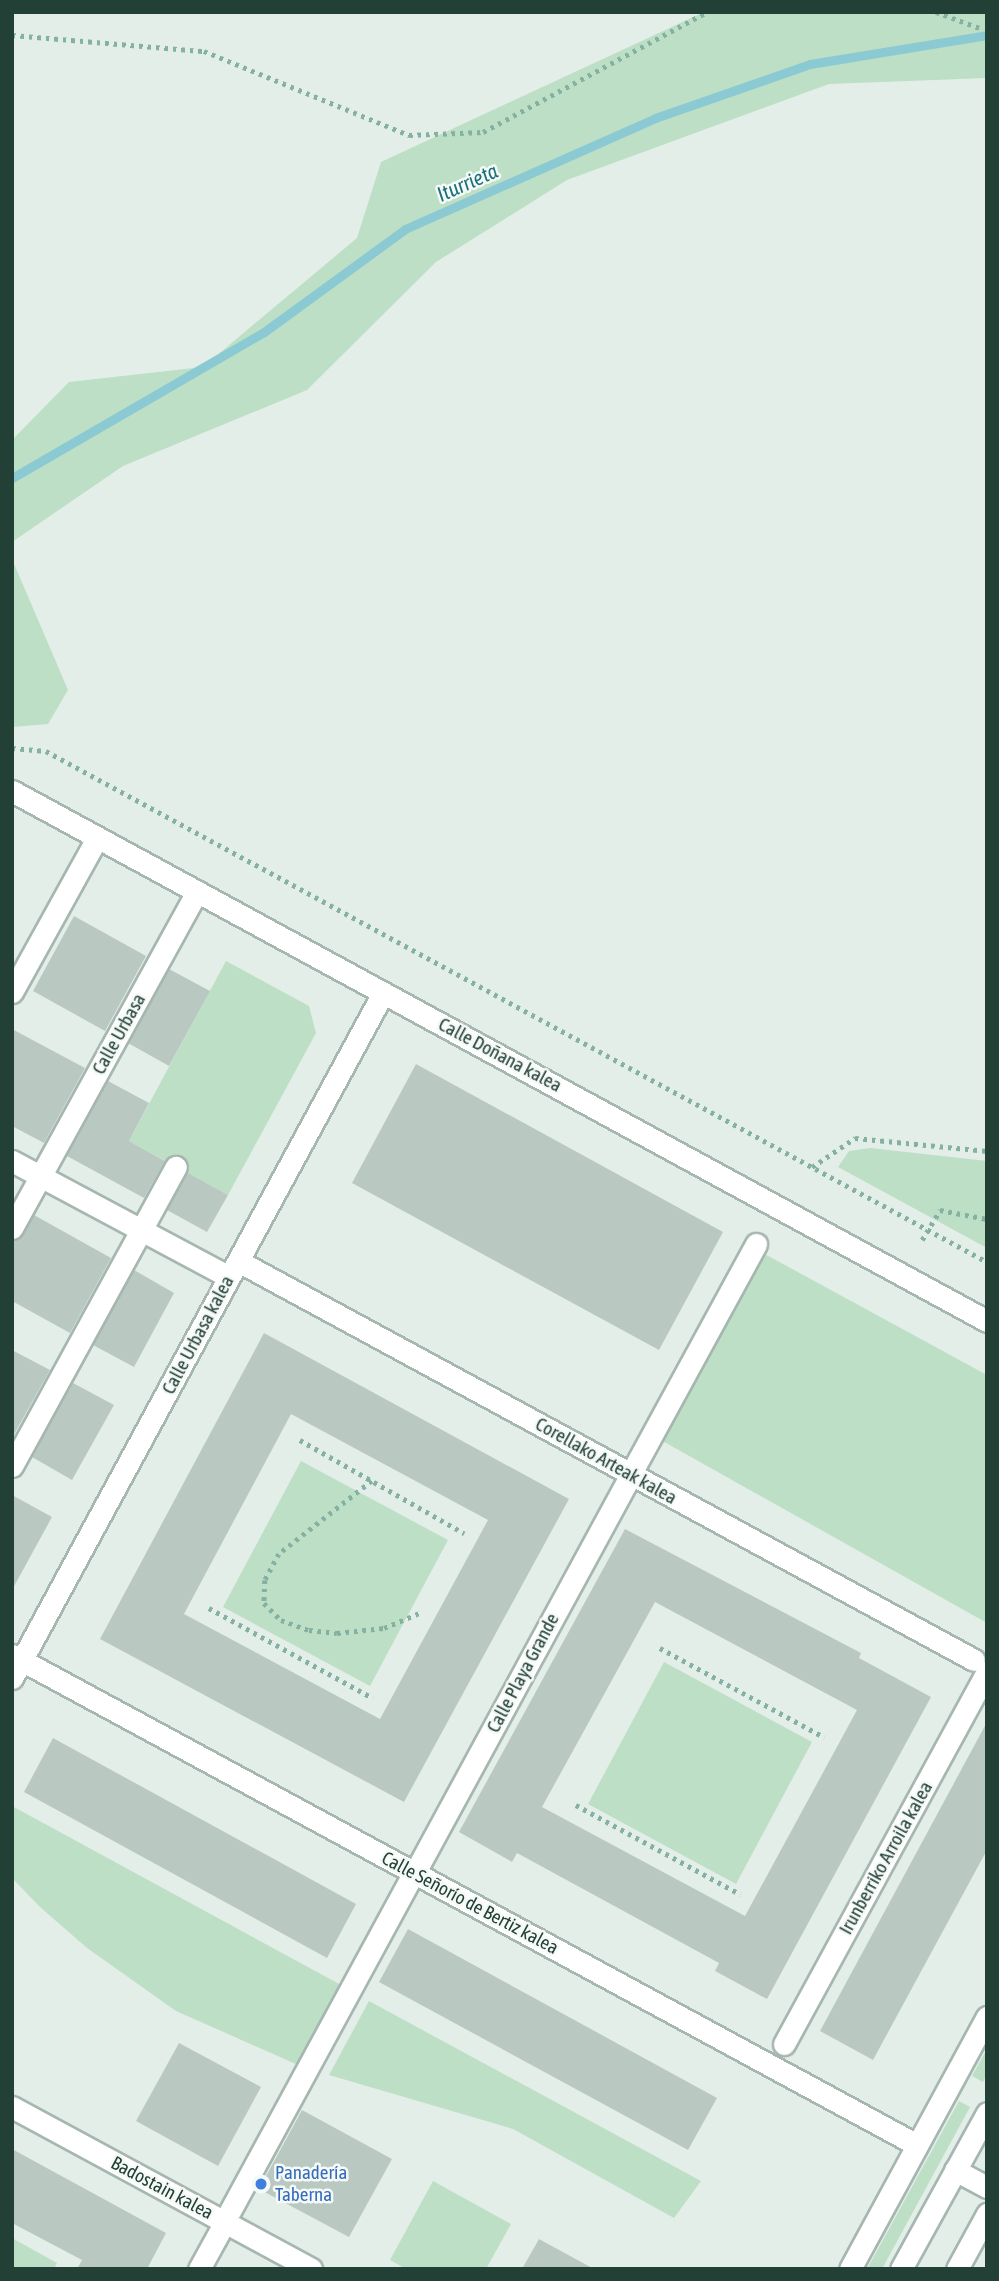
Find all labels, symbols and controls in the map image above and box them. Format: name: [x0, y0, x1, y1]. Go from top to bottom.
water label: Iturrieta: [433, 157, 501, 207]
street label: Calle Urbasa: [88, 990, 150, 1078]
street label: Calle Doñana kalea: [434, 1013, 566, 1097]
street label: Calle Urbasa kalea: [157, 1272, 239, 1398]
street label: Corellako Arteak kalea: [531, 1413, 681, 1509]
street label: Calle Playa Grande: [482, 1609, 564, 1737]
street label: Irunberriko Arroila kalea: [834, 1778, 938, 1938]
street label: Calle Señorío de Bertiz kalea: [378, 1847, 562, 1959]
street label: Badostain kalea: [107, 2152, 217, 2224]
place label: Panadería Taberna: [275, 2162, 347, 2206]
marker: Panadería Taberna: [253, 2176, 269, 2192]

